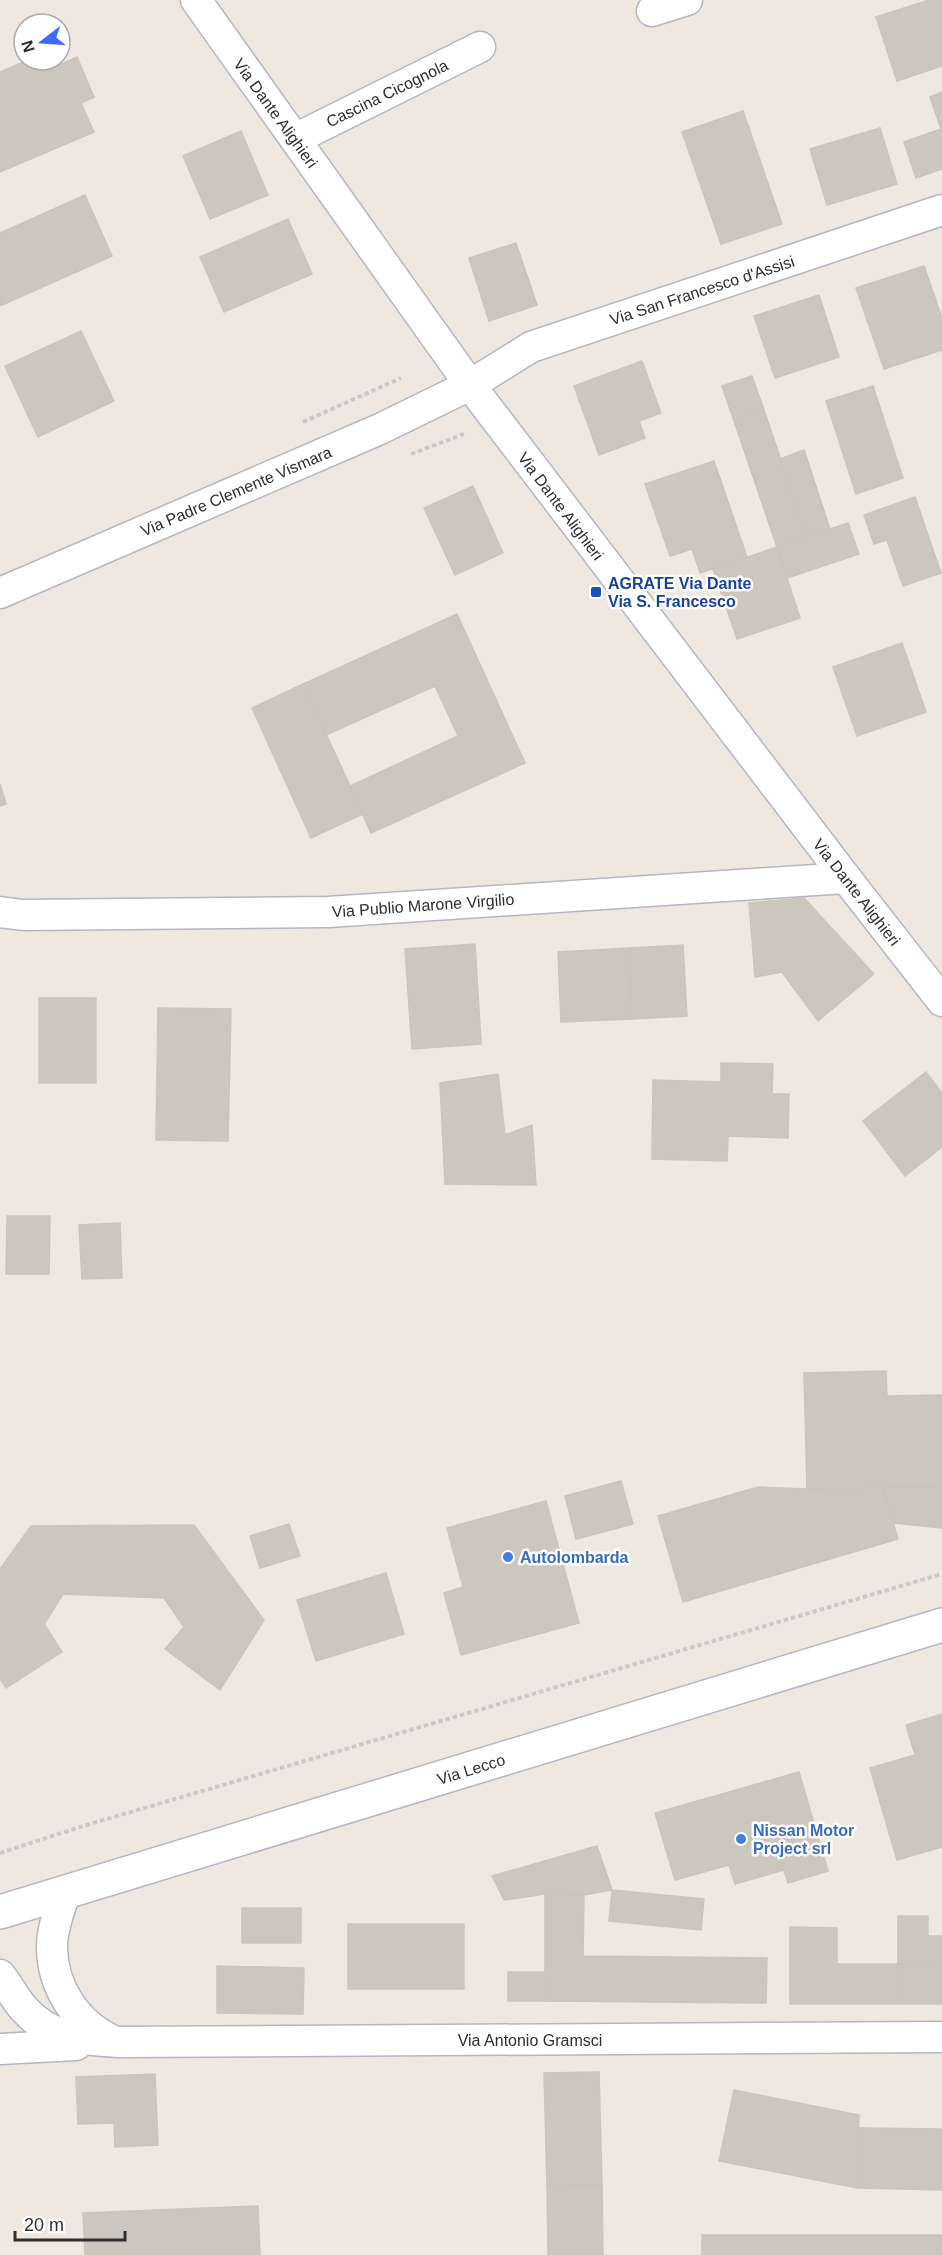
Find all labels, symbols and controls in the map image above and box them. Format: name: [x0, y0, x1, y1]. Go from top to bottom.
north arrow: [12, 12, 72, 72]
text: N: [18, 38, 38, 54]
street label: Via Dante Alighieri: [230, 56, 321, 171]
street label: Cascina Cicognola: [324, 57, 451, 130]
street label: Via San Francesco d'Assisi: [608, 253, 797, 328]
street label: Via Padre Clemente Vismara: [138, 443, 334, 539]
street label: Via Dante Alighieri: [515, 449, 607, 564]
place label: AGRATE Via Dante Via S. Francesco: [608, 575, 752, 610]
marker: AGRATE Via Dante Via S. Francesco: [589, 585, 603, 599]
street label: Via Dante Alighieri: [810, 836, 903, 949]
street label: Via Publio Marone Virgilio: [331, 891, 515, 920]
place label: Autolombarda: [520, 1549, 629, 1566]
marker: Autolombarda: [501, 1550, 515, 1564]
street label: Via Lecco: [435, 1751, 507, 1788]
place label: Nissan Motor Project srl: [753, 1822, 854, 1857]
marker: Nissan Motor Project srl: [734, 1832, 748, 1846]
street label: Via Antonio Gramsci: [458, 2032, 602, 2049]
scale bar: [15, 2204, 124, 2242]
text: 20 m: [24, 2215, 64, 2235]

